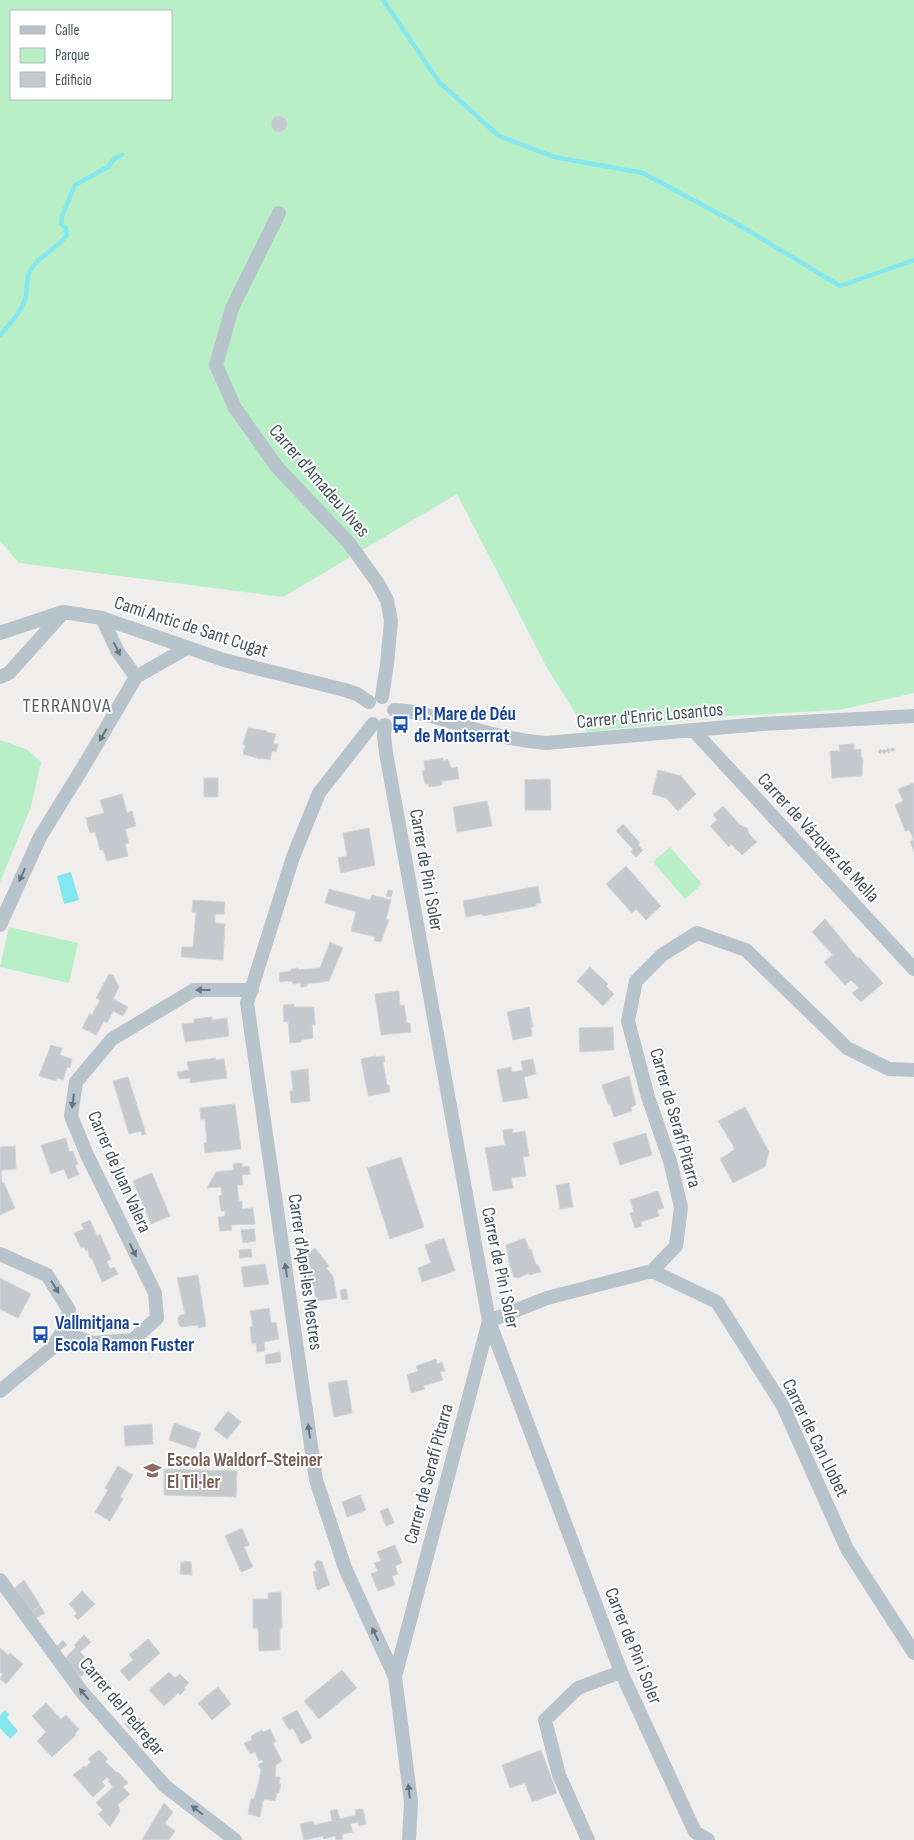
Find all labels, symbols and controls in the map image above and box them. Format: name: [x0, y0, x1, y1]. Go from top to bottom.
legend: [10, 10, 172, 100]
text: Calle: [55, 21, 79, 40]
text: Parque: [55, 46, 90, 65]
text: Edificio: [55, 71, 92, 90]
street label: Carrer d'Amadeu Vives: [264, 420, 374, 542]
street label: Camí Antic de Sant Cugat: [111, 591, 271, 663]
one-way arrow: [113, 642, 121, 656]
district label: TERRANOVA: [22, 694, 112, 718]
street label: Carrer d'Enric Losantos: [576, 698, 724, 734]
place label: Pl. Mare de Déu de Montserrat: [414, 703, 516, 748]
bus stop icon: Pl. Mare de Déu de Montserrat: [390, 715, 410, 735]
one-way arrow: [98, 728, 107, 741]
street label: Carrer de Vázquez de Mella: [752, 769, 884, 907]
street label: Carrer de Pin i Soler: [404, 807, 448, 933]
one-way arrow: [18, 868, 26, 882]
one-way arrow: [195, 986, 211, 994]
street label: Carrer de Serafí Pitarra: [644, 1045, 706, 1191]
one-way arrow: [69, 1094, 77, 1110]
street label: Carrer de Juan Valera: [82, 1108, 156, 1236]
street label: Carrer d'Apel·les Mestres: [283, 1193, 327, 1352]
street label: Carrer de Pin i Soler: [476, 1205, 524, 1331]
one-way arrow: [130, 1243, 138, 1257]
one-way arrow: [282, 1262, 290, 1278]
one-way arrow: [50, 1281, 60, 1294]
place label: Vallmitjana - Escola Ramon Fuster: [55, 1312, 194, 1357]
bus stop icon: Vallmitjana - Escola Ramon Fuster: [31, 1324, 51, 1344]
street label: Carrer de Can Llobet: [776, 1375, 854, 1501]
street label: Carrer de Serafí Pitarra: [399, 1401, 459, 1547]
one-way arrow: [305, 1422, 313, 1438]
place label: Escola Waldorf-Steiner El Til·ler: [167, 1449, 323, 1494]
school or university icon: Escola Waldorf-Steiner El Til·ler: [143, 1461, 163, 1481]
street label: Carrer de Pin i Soler: [599, 1584, 667, 1708]
one-way arrow: [371, 1627, 379, 1641]
street label: Carrer del Pedregar: [74, 1653, 170, 1761]
one-way arrow: [79, 1688, 90, 1700]
one-way arrow: [405, 1783, 413, 1799]
one-way arrow: [191, 1805, 204, 1816]

